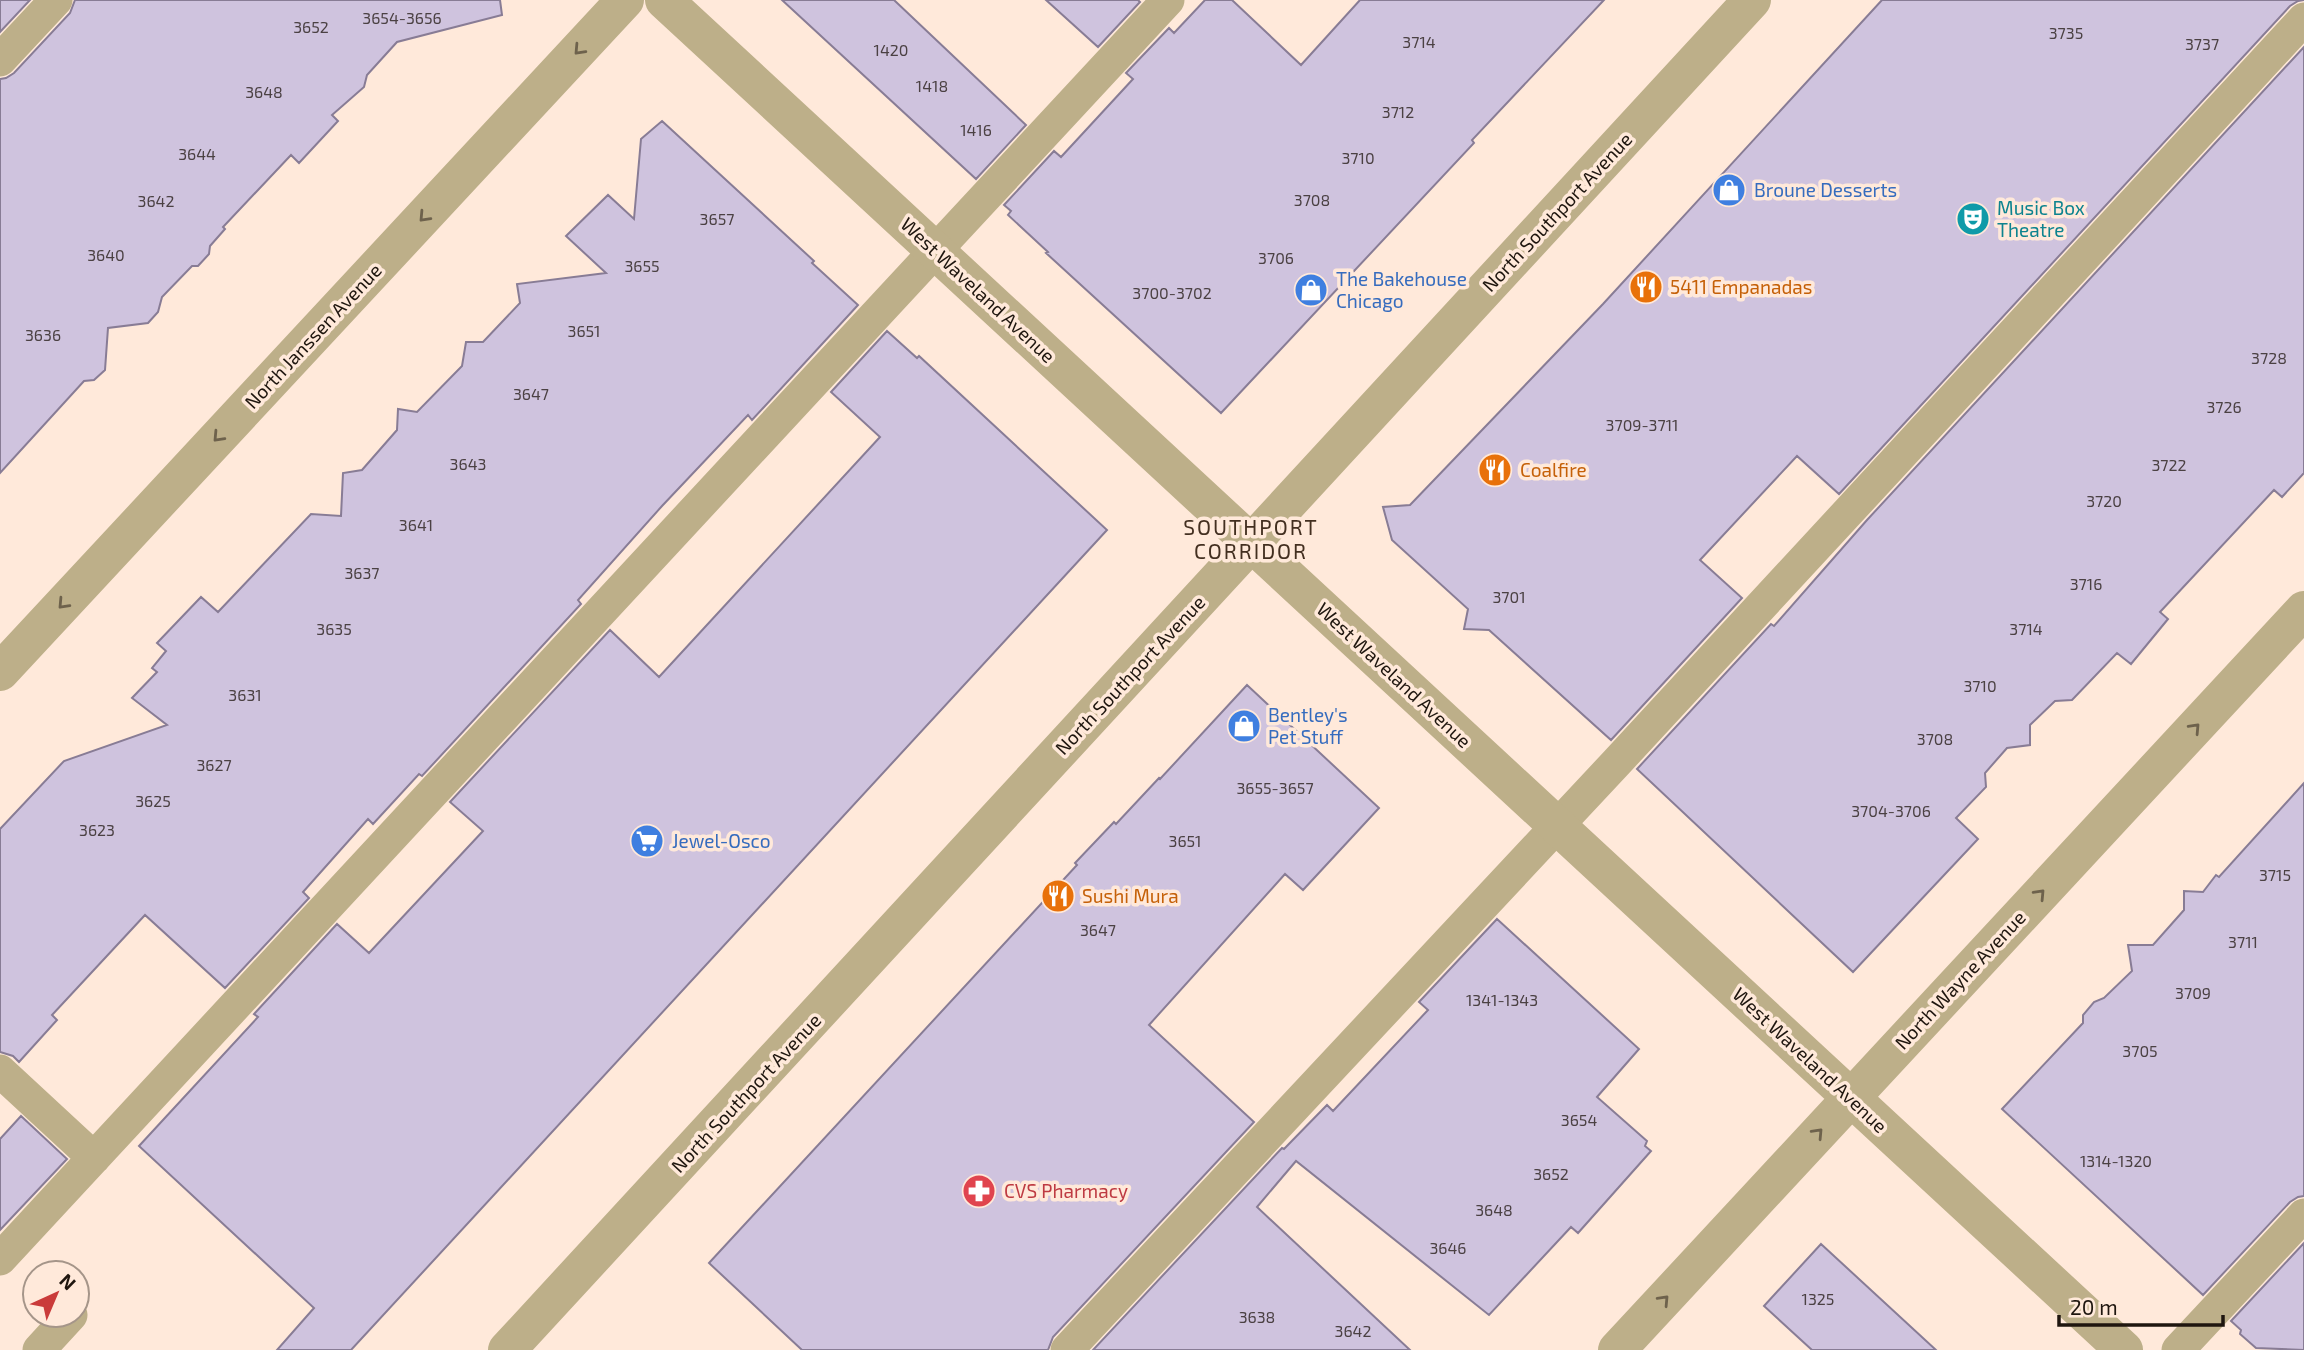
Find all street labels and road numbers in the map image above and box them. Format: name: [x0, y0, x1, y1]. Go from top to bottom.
street label: North Southport Avenue: [1477, 127, 1636, 296]
street label: West Waveland Avenue: [896, 212, 1060, 367]
street label: North Janssen Avenue: [239, 258, 386, 413]
street label: North Southport Avenue: [1050, 590, 1209, 759]
street label: West Waveland Avenue: [1312, 597, 1476, 752]
street label: North Wayne Avenue: [1889, 906, 2030, 1054]
street label: West Waveland Avenue: [1728, 982, 1892, 1137]
street label: North Southport Avenue: [666, 1008, 825, 1177]

